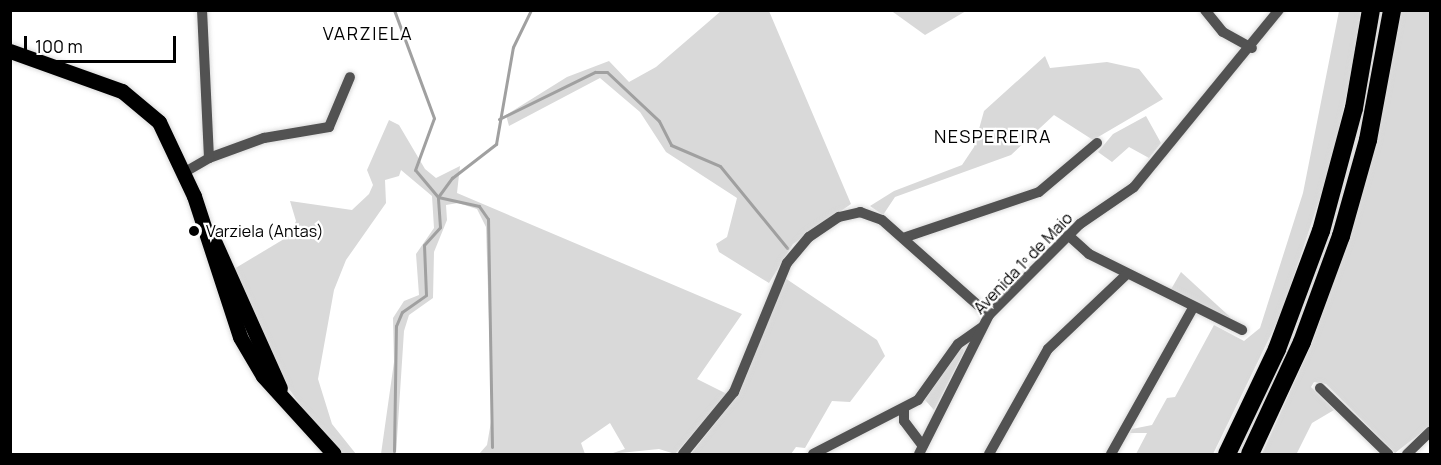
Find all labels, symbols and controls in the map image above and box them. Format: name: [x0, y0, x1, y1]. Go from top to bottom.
district label: VARZIELA: [323, 22, 413, 44]
scale bar: [27, 24, 178, 62]
text: 100 m: [35, 34, 83, 58]
district label: NESPEREIRA: [934, 125, 1052, 147]
street label: Avenida 1º de Maio: [970, 208, 1076, 318]
place label: Varziela (Antas): [206, 221, 324, 241]
marker: Varziela (Antas): [187, 224, 201, 238]

